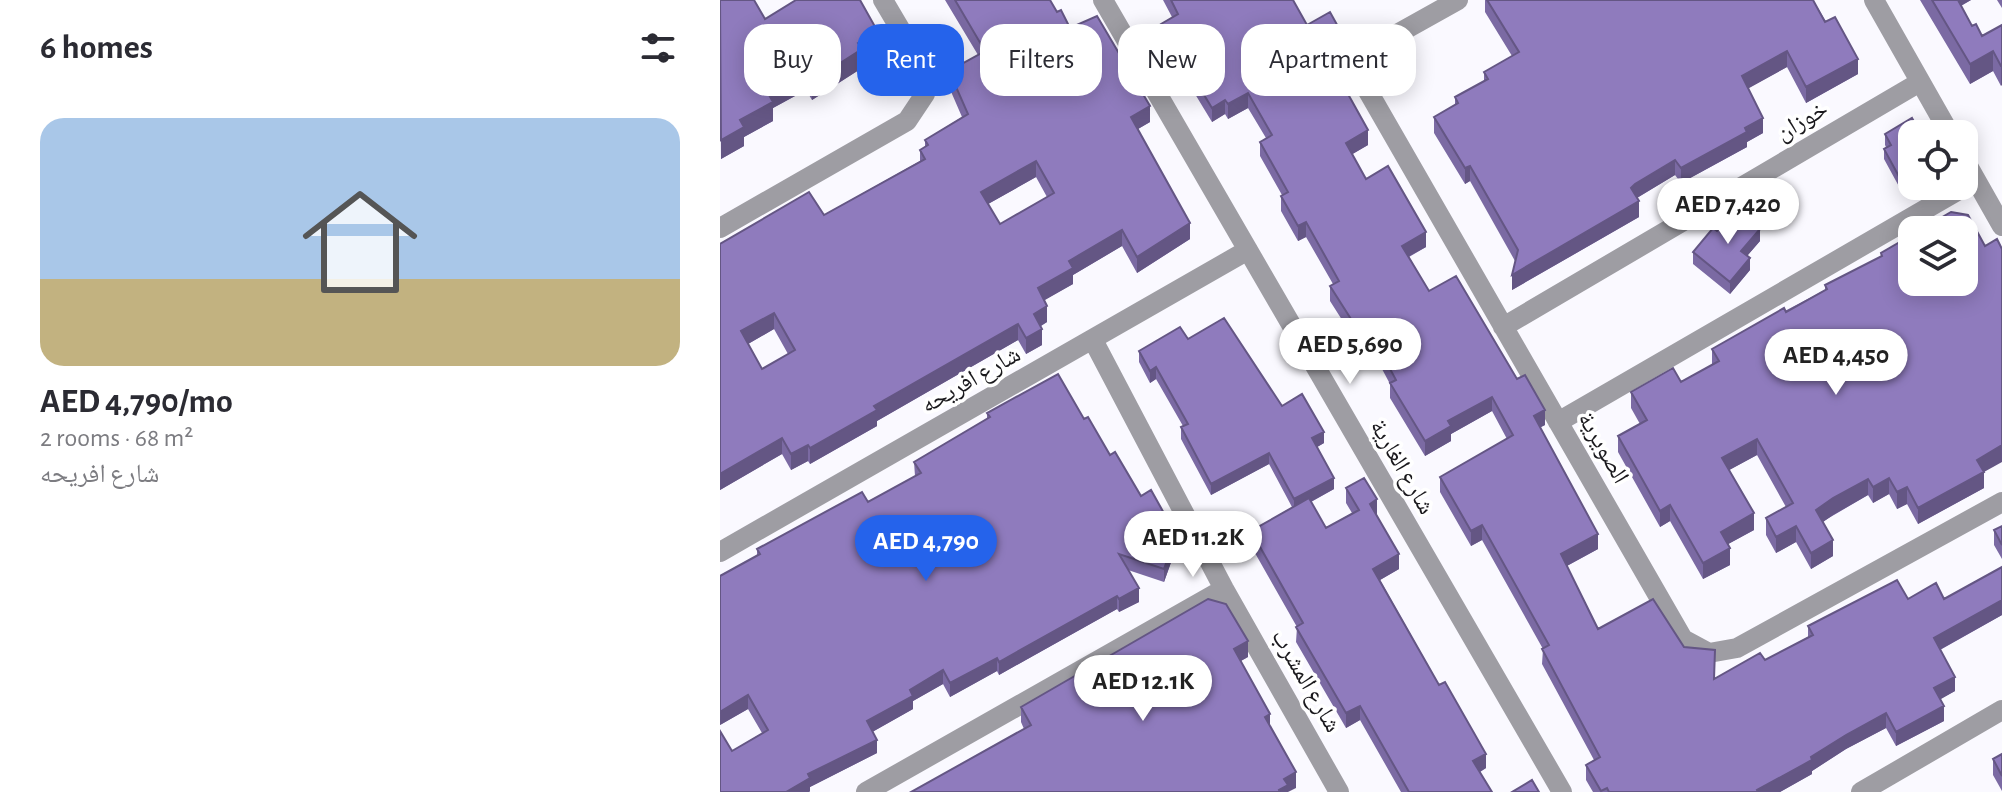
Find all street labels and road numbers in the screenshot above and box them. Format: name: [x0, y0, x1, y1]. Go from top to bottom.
street label: خوزان: [1772, 97, 1833, 146]
street label: شارع افريحه: [917, 342, 1026, 420]
street label: الصويرية: [1573, 408, 1633, 488]
street label: شارع الغارية: [1364, 416, 1439, 519]
street label: شارع المشرب: [1265, 625, 1345, 738]

